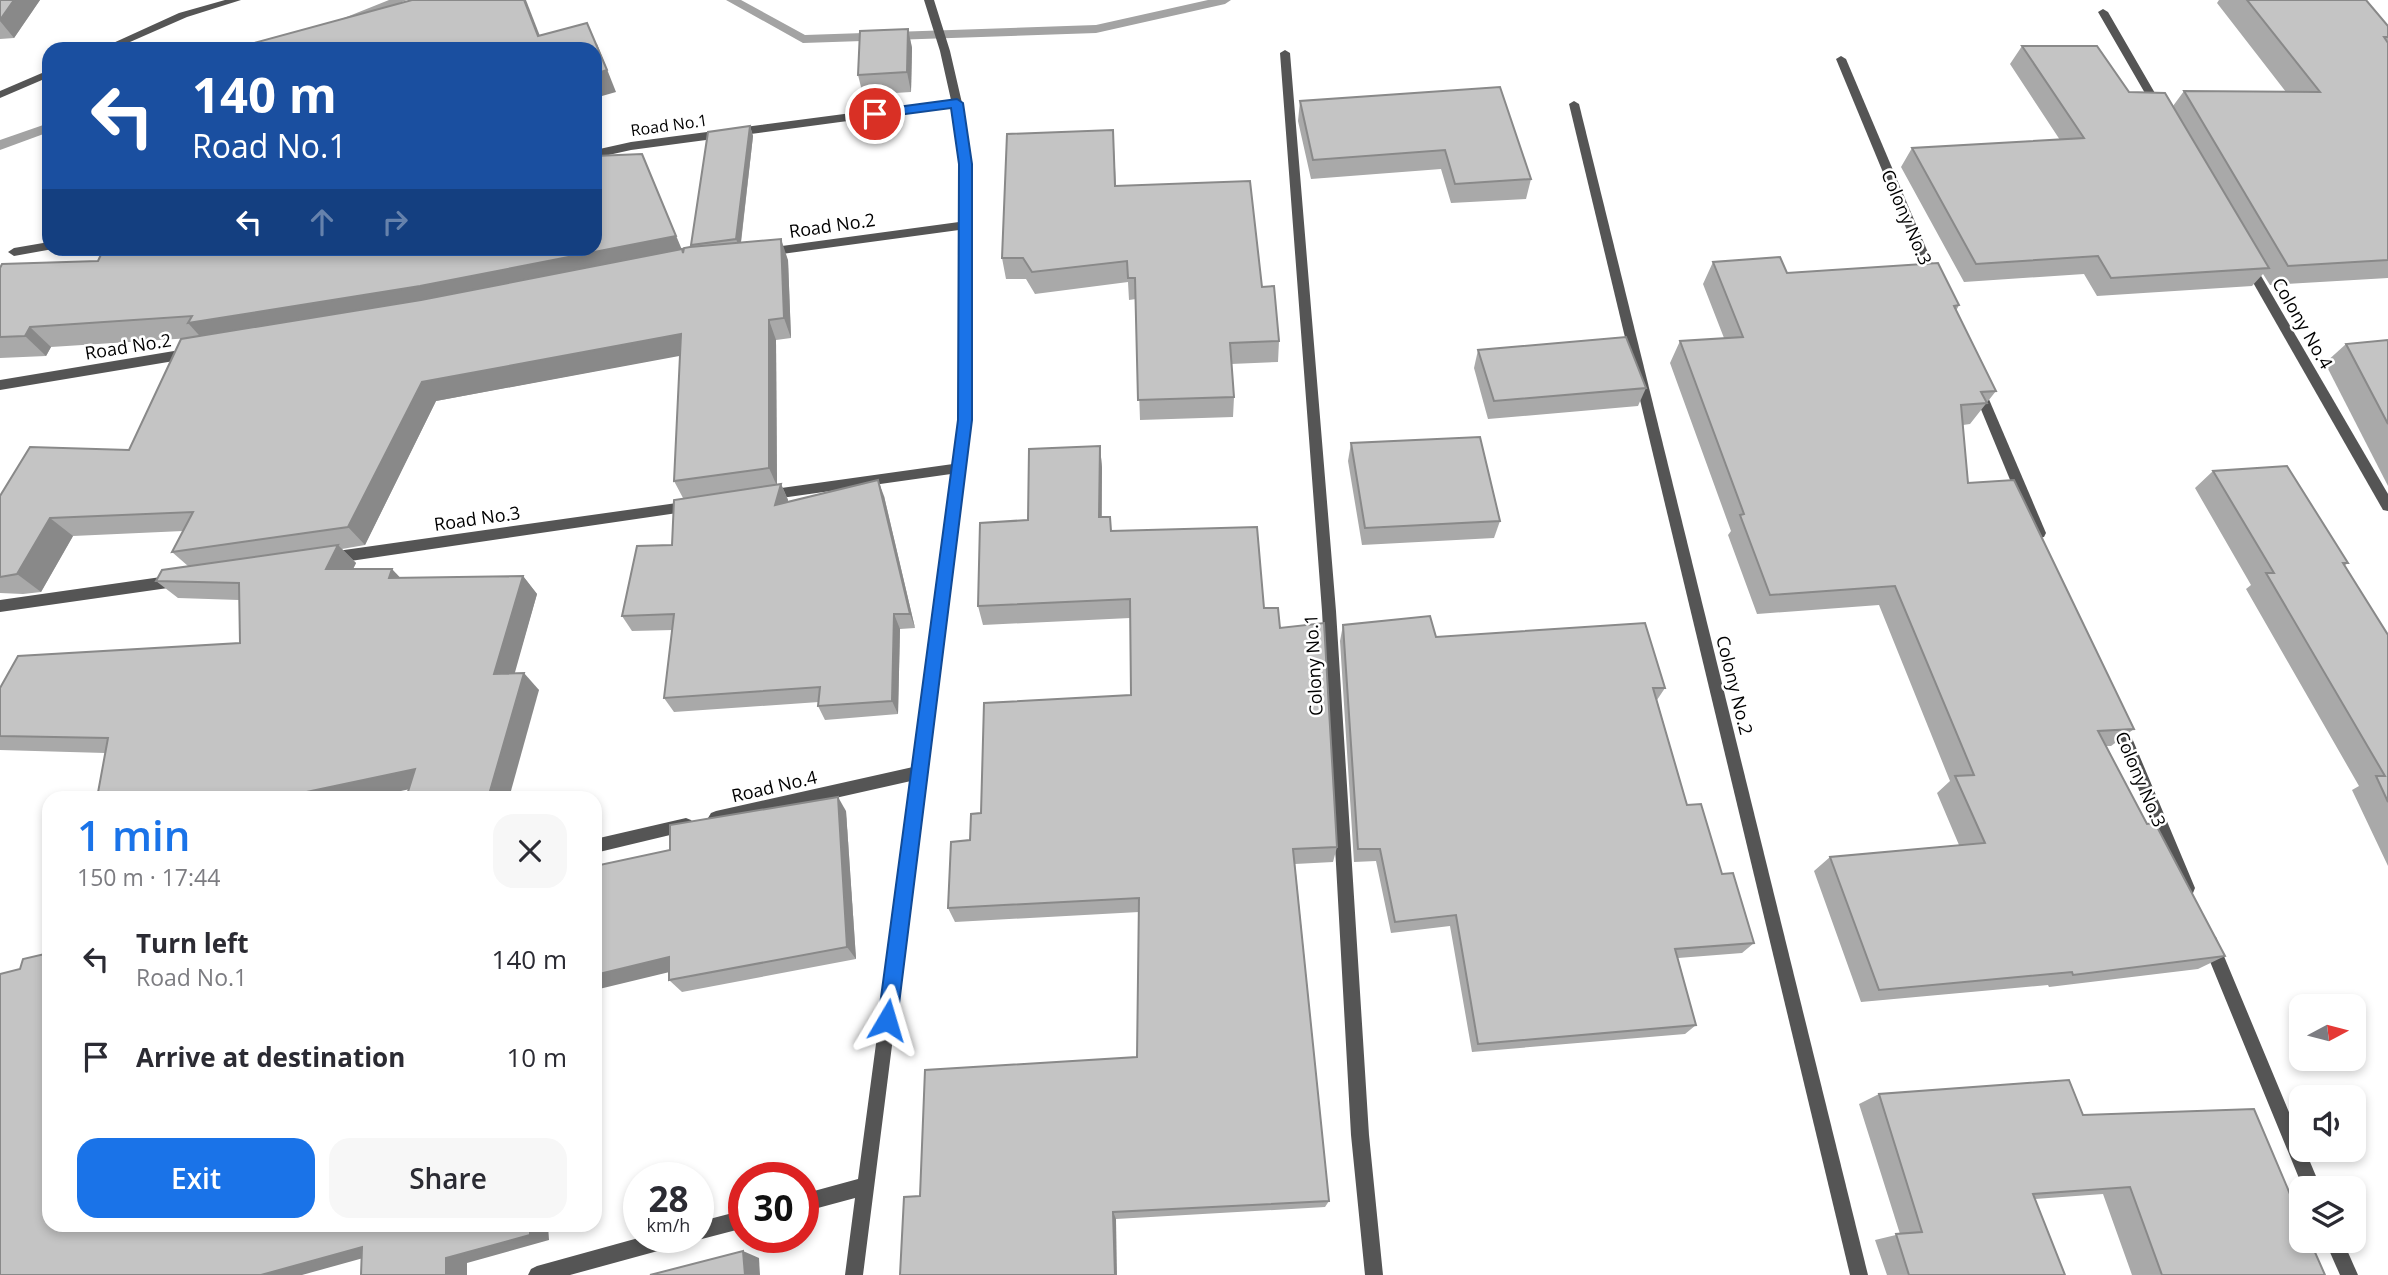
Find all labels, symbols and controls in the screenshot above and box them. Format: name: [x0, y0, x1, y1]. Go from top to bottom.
text: 140 m: [192, 61, 337, 127]
icon: left: [77, 70, 168, 161]
pin: [845, 84, 905, 144]
icon: arrive: [856, 95, 894, 133]
street label: Road No.1: [629, 109, 709, 141]
text: Road No.1: [192, 124, 347, 167]
street label: Colony No.3: [1876, 166, 1938, 268]
icon: left: [230, 203, 268, 241]
icon: ahead: [303, 203, 341, 241]
icon: right: [376, 203, 414, 241]
street label: Road No.2: [787, 207, 877, 243]
street label: Colony No.4: [2267, 273, 2339, 373]
street label: Road No.2: [83, 327, 173, 365]
street label: Road No.3: [432, 500, 522, 536]
street label: Colony No.1: [1298, 614, 1328, 716]
street label: Colony No.2: [1711, 633, 1759, 737]
street label: Colony No.3: [2110, 728, 2172, 830]
street label: Road No.4: [729, 765, 819, 807]
text: 1 min: [77, 806, 190, 863]
button: close: [493, 814, 567, 888]
text: 150 m · 17:44: [77, 861, 220, 893]
text: Turn left: [136, 925, 248, 961]
icon: left: [77, 940, 115, 978]
text: 140 m: [492, 941, 567, 977]
text: Road No.1: [136, 961, 247, 993]
position arrow: [850, 983, 924, 1057]
north arrow: [2289, 994, 2366, 1071]
map controls: [2289, 994, 2366, 1253]
icon: arrive: [77, 1038, 115, 1076]
text: Arrive at destination: [136, 1039, 405, 1075]
text: 10 m: [506, 1039, 567, 1075]
button: sound: [2289, 1085, 2366, 1162]
button: Exit: [77, 1138, 315, 1218]
button: Share: [329, 1138, 567, 1218]
speed limit sign: 30: [728, 1162, 819, 1253]
text: 28: [648, 1175, 689, 1222]
button: layers: [2289, 1176, 2366, 1253]
text: km/h: [647, 1213, 690, 1237]

